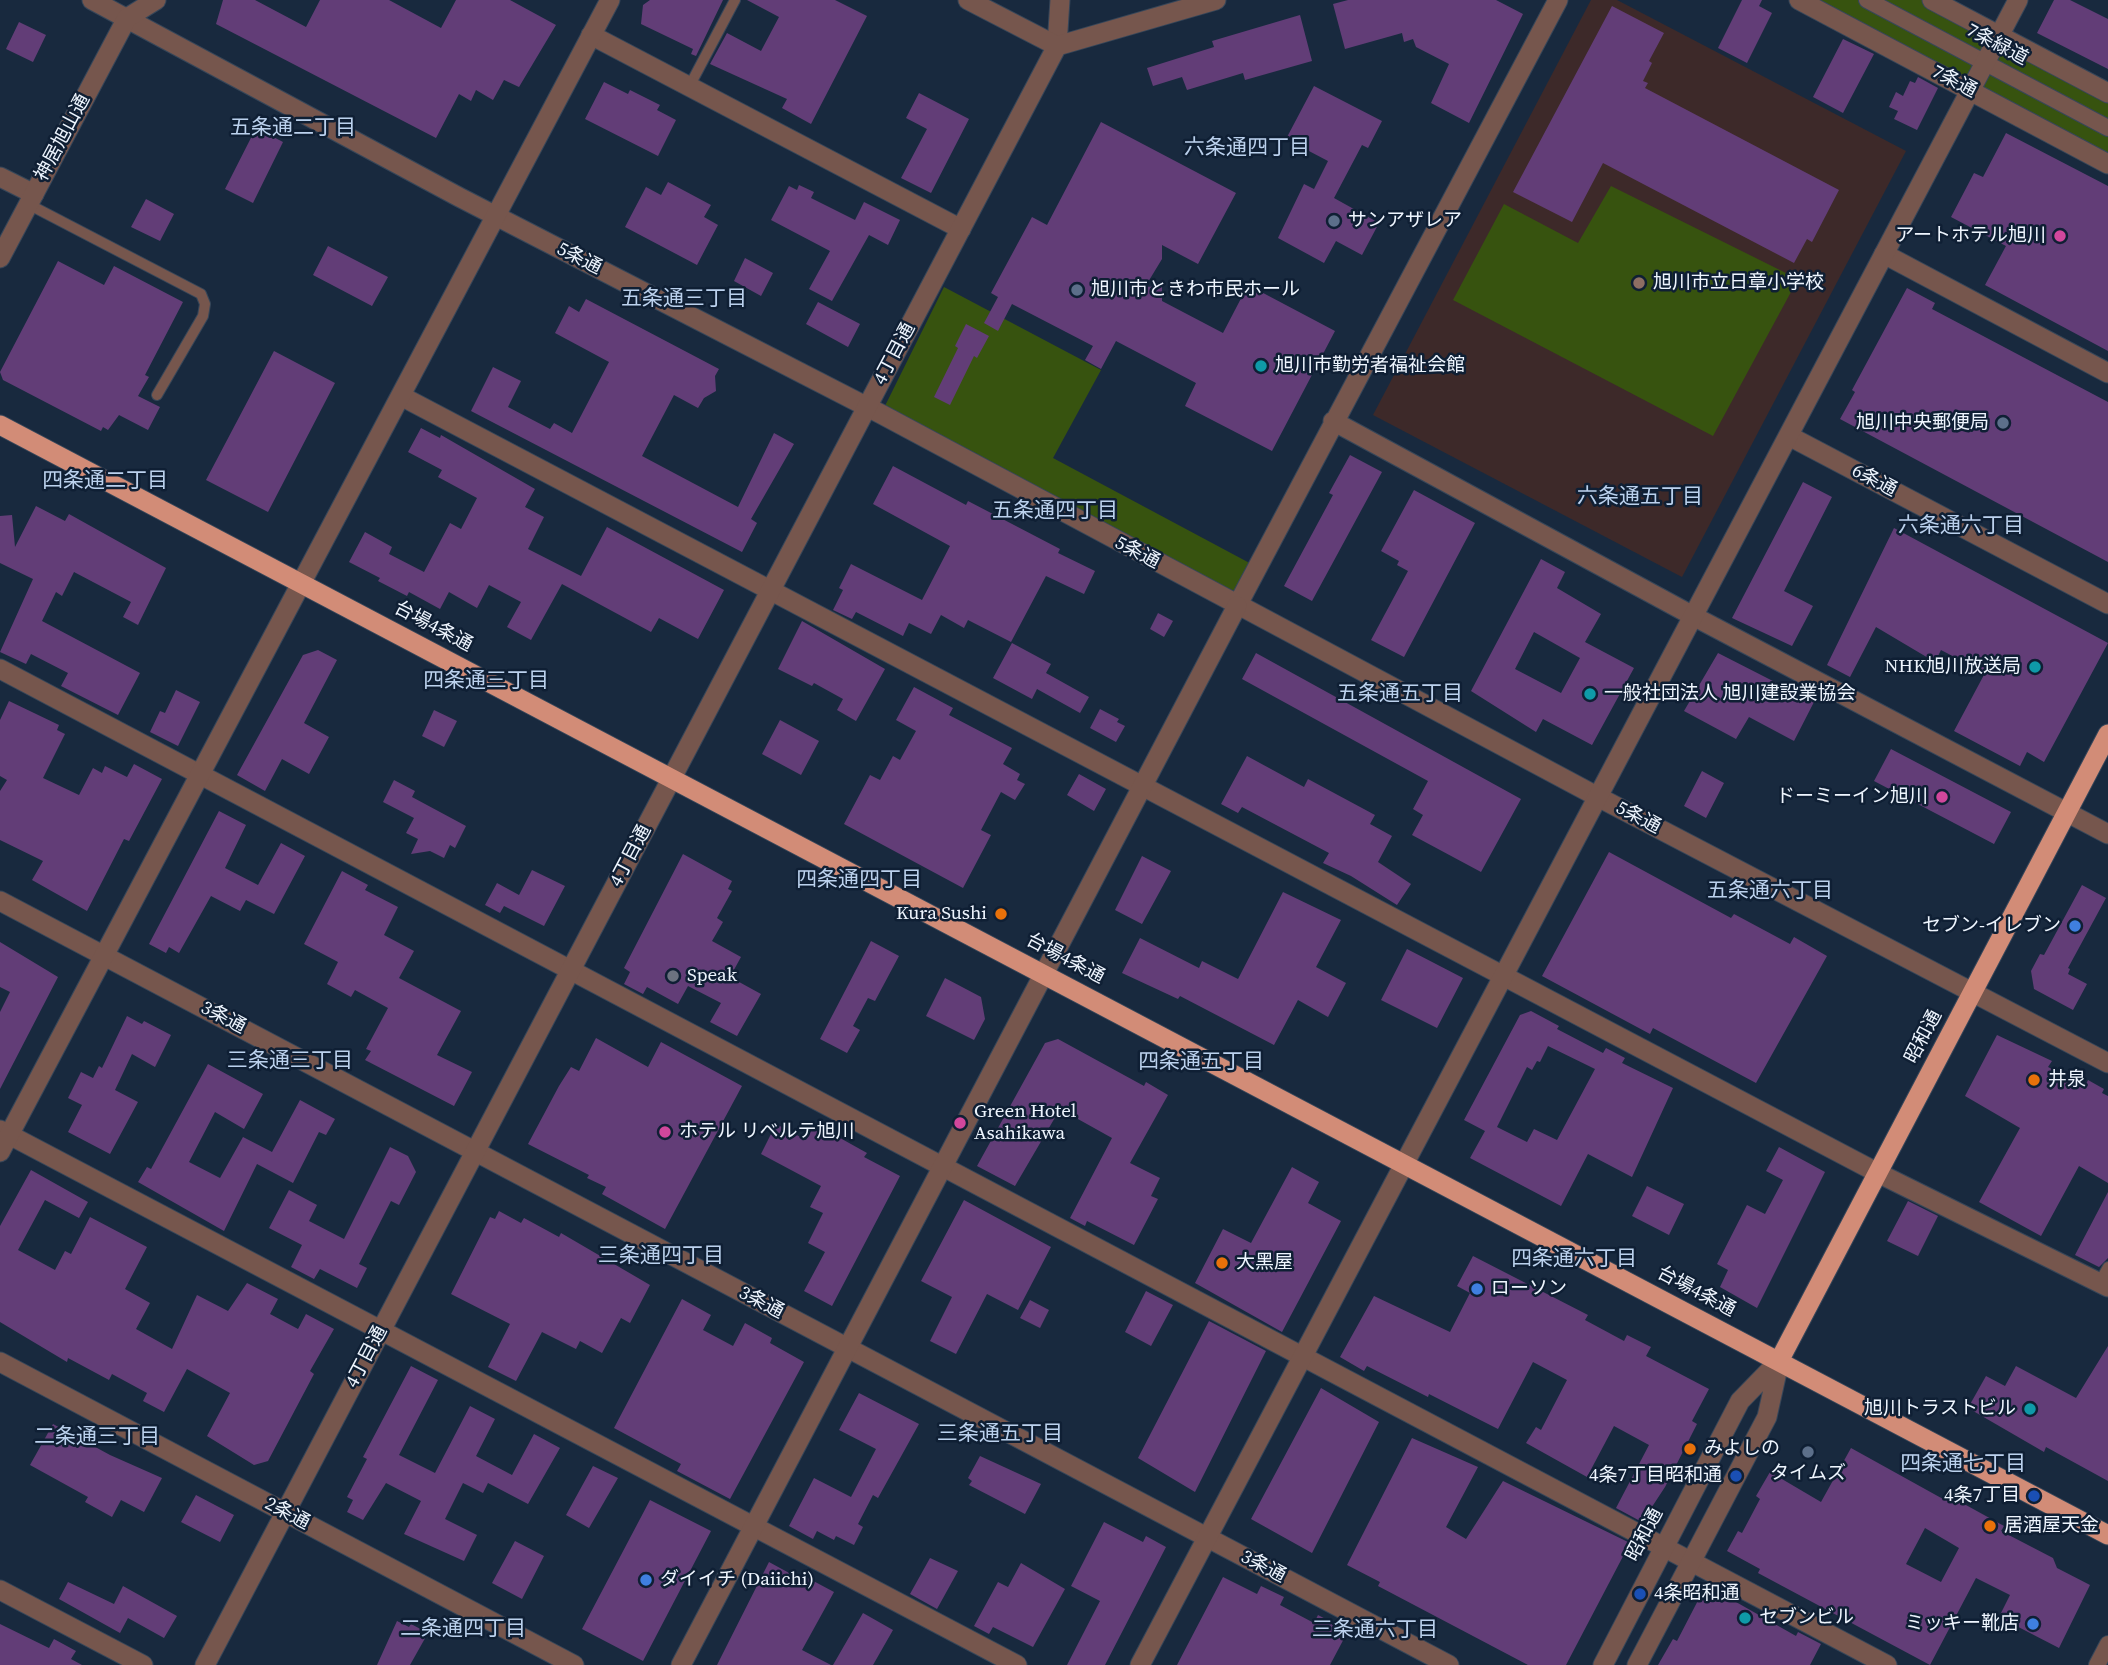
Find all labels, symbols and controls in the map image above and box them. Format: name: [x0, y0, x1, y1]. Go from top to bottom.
street label: 7条緑道: [1962, 19, 2032, 71]
street label: 7条通: [1928, 61, 1980, 103]
street label: 神居旭山通: [31, 91, 95, 185]
district label: 五条通二丁目: [230, 116, 356, 142]
district label: 六条通四丁目: [1184, 136, 1310, 162]
place label: サンアザレア: [1348, 210, 1462, 232]
marker: サンアザレア: [1326, 213, 1342, 229]
place label: アートホテル旭川: [1895, 225, 2046, 247]
marker: アートホテル旭川: [2052, 228, 2068, 244]
street label: 5条通: [553, 238, 605, 280]
place label: 旭川市立日章小学校: [1653, 272, 1824, 294]
marker: 旭川市立日章小学校: [1631, 275, 1647, 291]
place label: 旭川市ときわ市民ホール: [1091, 279, 1300, 301]
marker: 旭川市ときわ市民ホール: [1069, 282, 1085, 298]
district label: 五条通三丁目: [621, 287, 747, 313]
street label: 4丁目通: [869, 319, 921, 389]
place label: 旭川市勤労者福祉会館: [1275, 355, 1465, 377]
marker: 旭川市勤労者福祉会館: [1253, 358, 1269, 374]
place label: 旭川中央郵便局: [1856, 412, 1989, 434]
marker: 旭川中央郵便局: [1995, 415, 2011, 431]
street label: 6条通: [1848, 460, 1900, 502]
district label: 四条通二丁目: [42, 469, 168, 495]
district label: 六条通五丁目: [1577, 485, 1703, 511]
district label: 五条通四丁目: [992, 499, 1118, 525]
district label: 六条通六丁目: [1898, 514, 2024, 540]
street label: 5条通: [1111, 532, 1163, 574]
street label: 台場4条通: [390, 597, 476, 657]
place label: NHK旭川放送局: [1885, 656, 2021, 678]
marker: NHK旭川放送局: [2027, 659, 2043, 675]
district label: 四条通三丁目: [423, 669, 549, 695]
district label: 五条通五丁目: [1337, 682, 1463, 708]
place label: 一般社団法人 旭川建設業協会: [1604, 683, 1855, 705]
marker: 一般社団法人 旭川建設業協会: [1582, 686, 1598, 702]
place label: ドーミーイン旭川: [1776, 786, 1928, 808]
marker: ドーミーイン旭川: [1934, 789, 1950, 805]
street label: 5条通: [1612, 797, 1664, 839]
street label: 4丁目通: [605, 821, 657, 891]
district label: 四条通四丁目: [796, 868, 922, 894]
district label: 五条通六丁目: [1707, 879, 1833, 905]
place label: Kura Sushi: [896, 903, 987, 925]
marker: Kura Sushi: [993, 906, 1009, 922]
place label: セブン-イレブン: [1922, 915, 2061, 937]
marker: セブン-イレブン: [2067, 918, 2083, 934]
street label: 台場4条通: [1022, 929, 1108, 989]
place label: Speak: [687, 965, 737, 987]
marker: Speak: [665, 968, 681, 984]
street label: 3条通: [197, 997, 249, 1039]
street label: 昭和通: [1901, 1006, 1947, 1068]
district label: 三条通三丁目: [227, 1049, 353, 1075]
district label: 四条通五丁目: [1138, 1050, 1264, 1076]
place label: 井泉: [2048, 1069, 2086, 1091]
marker: 井泉: [2026, 1072, 2042, 1088]
place label: Green Hotel Asahikawa: [974, 1101, 1076, 1145]
marker: Green Hotel Asahikawa: [952, 1115, 968, 1131]
place label: ホテル リベルテ旭川: [679, 1121, 854, 1143]
marker: ホテル リベルテ旭川: [657, 1124, 673, 1140]
district label: 三条通四丁目: [598, 1244, 724, 1270]
district label: 四条通六丁目: [1511, 1247, 1637, 1273]
place label: 大黑屋: [1236, 1252, 1293, 1274]
marker: 大黑屋: [1214, 1255, 1230, 1271]
street label: 台場4条通: [1653, 1262, 1739, 1322]
place label: ローソン: [1491, 1278, 1567, 1300]
marker: ローソン: [1469, 1281, 1485, 1297]
street label: 3条通: [735, 1282, 787, 1324]
street label: 4丁目通: [341, 1322, 393, 1392]
place label: 旭川トラストビル: [1864, 1398, 2016, 1420]
marker: 旭川トラストビル: [2022, 1401, 2038, 1417]
district label: 三条通五丁目: [937, 1422, 1063, 1448]
district label: 二条通三丁目: [34, 1425, 160, 1451]
place label: みよしの: [1704, 1438, 1780, 1460]
marker: みよしの: [1682, 1441, 1698, 1457]
marker: タイムズ: [1800, 1444, 1816, 1460]
district label: 四条通七丁目: [1900, 1452, 2026, 1478]
place label: タイムズ: [1770, 1463, 1846, 1485]
place label: 4条7丁目昭和通: [1589, 1465, 1722, 1487]
marker: 4条7丁目昭和通: [1728, 1468, 1744, 1484]
place label: 4条7丁目: [1944, 1485, 2020, 1507]
marker: 4条7丁目: [2026, 1488, 2042, 1504]
street label: 2条通: [261, 1493, 313, 1535]
street label: 昭和通: [1622, 1504, 1668, 1566]
place label: 居酒屋天金: [2004, 1515, 2099, 1537]
marker: 居酒屋天金: [1982, 1518, 1998, 1534]
street label: 3条通: [1237, 1546, 1289, 1588]
place label: ダイイチ (Daiichi): [660, 1569, 814, 1591]
marker: ダイイチ (Daiichi): [638, 1572, 654, 1588]
place label: 4条昭和通: [1654, 1583, 1739, 1605]
marker: 4条昭和通: [1632, 1586, 1648, 1602]
place label: セブンビル: [1759, 1607, 1854, 1629]
marker: セブンビル: [1737, 1610, 1753, 1626]
place label: ミッキー靴店: [1905, 1613, 2019, 1635]
marker: ミッキー靴店: [2025, 1616, 2041, 1632]
district label: 二条通四丁目: [400, 1617, 526, 1643]
district label: 三条通六丁目: [1312, 1618, 1438, 1644]

